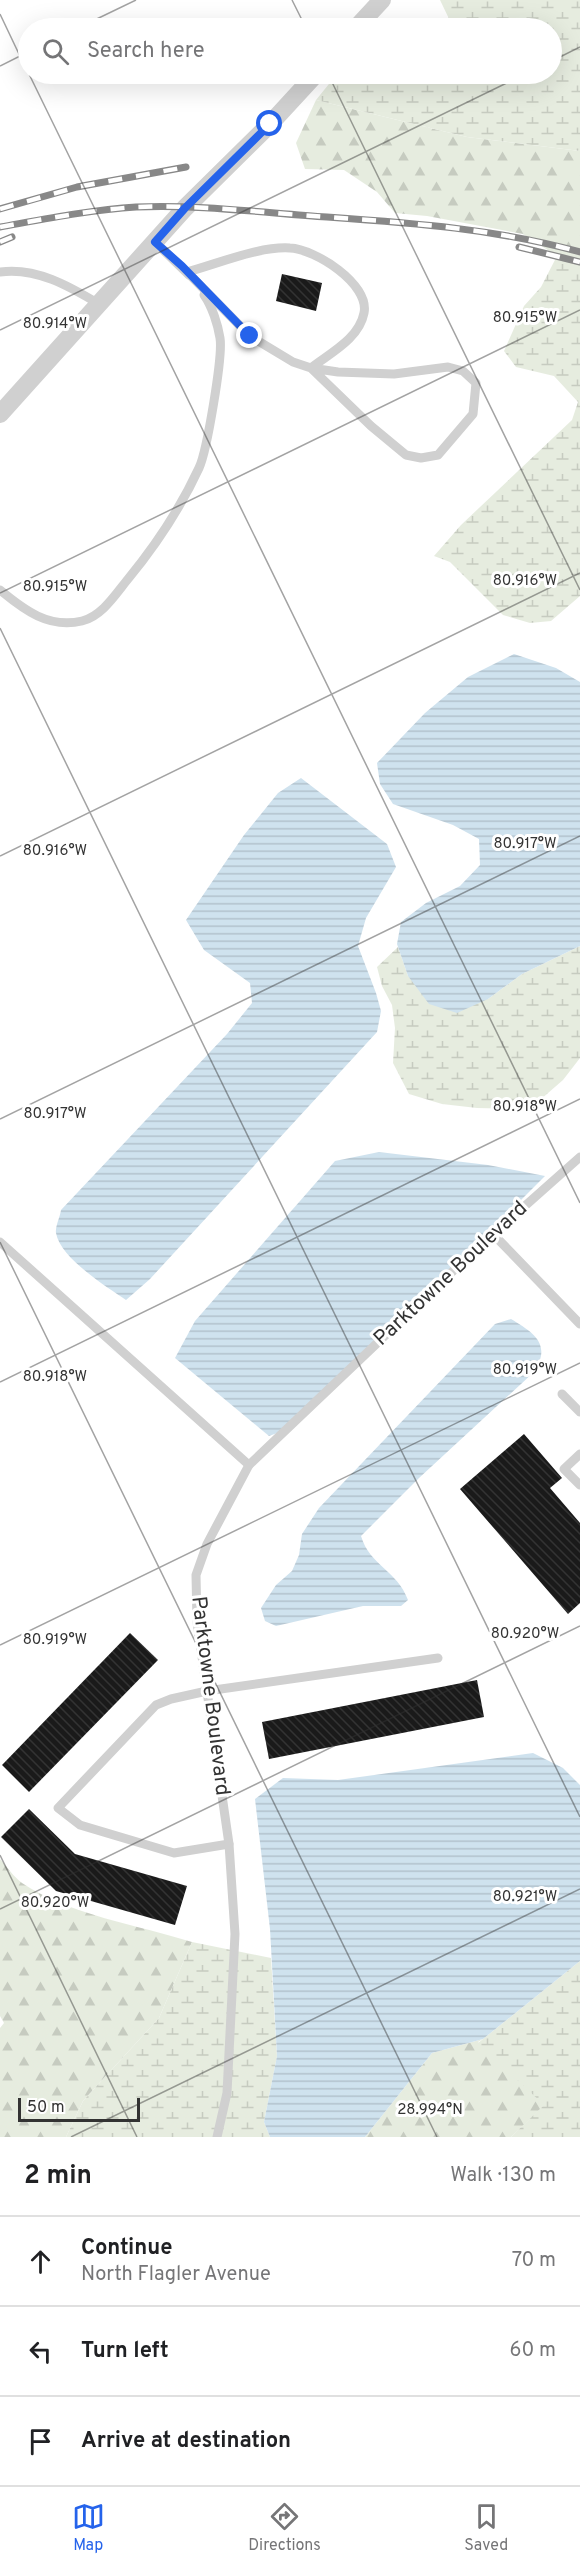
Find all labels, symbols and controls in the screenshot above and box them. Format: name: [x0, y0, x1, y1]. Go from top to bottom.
search box: [18, 18, 562, 84]
icon: search: [39, 35, 72, 68]
text: Search here: [87, 38, 205, 65]
route start: [256, 110, 282, 136]
text: 80.915°W: [493, 309, 557, 328]
text: 80.914°W: [23, 315, 87, 334]
route end: [236, 322, 262, 348]
text: 80.916°W: [493, 572, 557, 591]
text: 80.915°W: [23, 578, 87, 597]
text: 80.917°W: [493, 835, 557, 854]
text: 80.916°W: [23, 842, 87, 861]
text: 80.918°W: [493, 1098, 557, 1117]
text: 80.917°W: [23, 1105, 87, 1124]
street label: Parktowne Boulevard: [368, 1196, 534, 1352]
text: 80.919°W: [493, 1361, 557, 1380]
text: 80.918°W: [23, 1368, 87, 1387]
street label: Parktowne Boulevard: [184, 1595, 236, 1797]
text: 80.920°W: [491, 1625, 559, 1644]
text: 80.919°W: [23, 1631, 87, 1650]
text: 80.921°W: [493, 1888, 557, 1907]
text: 80.920°W: [21, 1894, 89, 1913]
scale bar: [18, 2095, 140, 2122]
text: 50 m: [27, 2098, 65, 2118]
text: 28.994°N: [397, 2101, 463, 2120]
text: 2 min: [24, 2160, 92, 2193]
text: Walk · 130 m: [450, 2163, 556, 2189]
text: Continue: [81, 2235, 172, 2262]
icon: ahead: [24, 2245, 57, 2278]
text: 70 m: [512, 2248, 556, 2274]
text: North Flagler Avenue: [81, 2262, 271, 2288]
icon: left: [24, 2335, 57, 2368]
text: Turn left: [81, 2338, 169, 2365]
text: 60 m: [510, 2338, 556, 2364]
icon: arrive: [24, 2425, 57, 2458]
text: Arrive at destination: [81, 2428, 291, 2455]
tab: Map: [72, 2500, 105, 2556]
tab: Directions: [248, 2500, 321, 2556]
tab: Saved: [464, 2500, 508, 2556]

